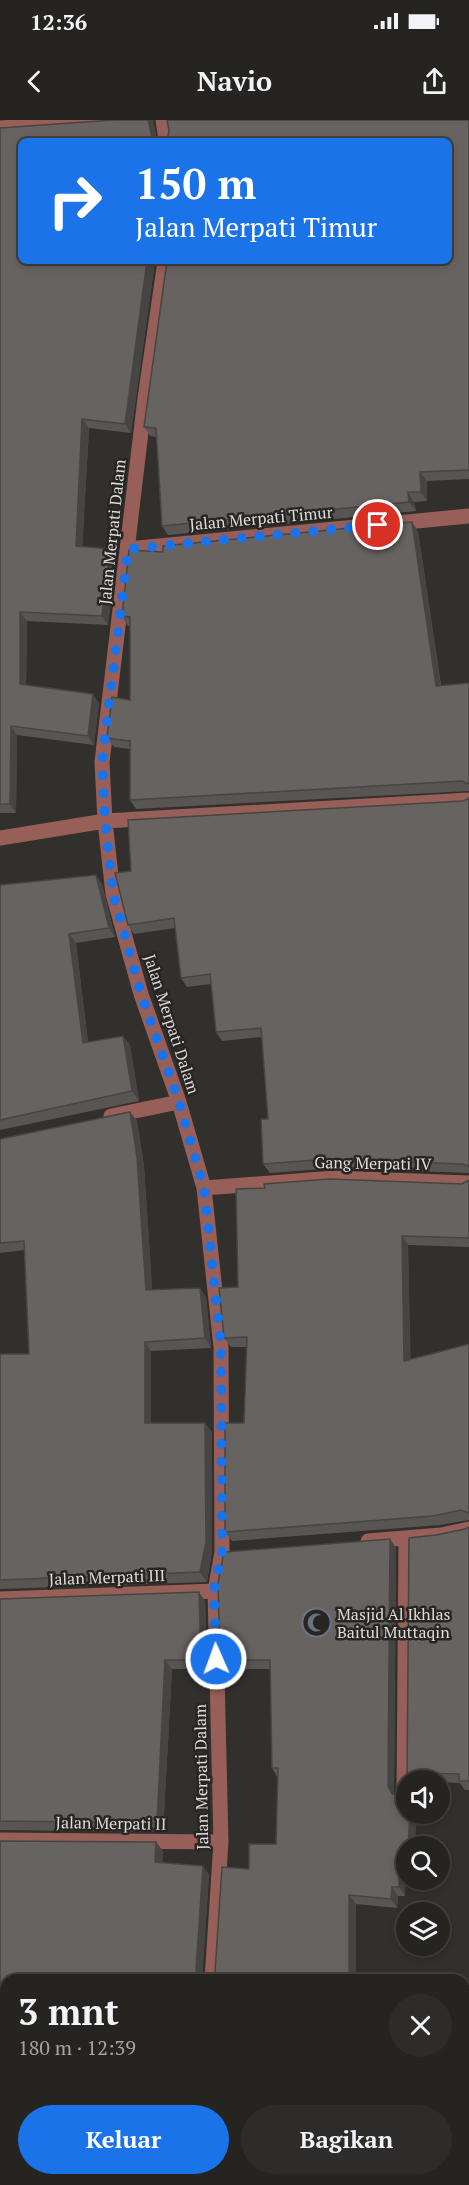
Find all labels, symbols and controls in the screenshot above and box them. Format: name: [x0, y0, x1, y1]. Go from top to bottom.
text: 12:36: [30, 7, 87, 36]
text: Navio: [197, 63, 272, 99]
icon: back: [18, 65, 51, 98]
icon: share: [418, 65, 451, 98]
text: 150 m: [135, 155, 256, 211]
icon: right: [36, 162, 114, 240]
text: Jalan Merpati Timur: [135, 209, 377, 245]
street label: Jalan Merpati Dalam: [93, 458, 131, 606]
pin: [352, 499, 403, 550]
street label: Jalan Merpati Timur: [189, 501, 334, 535]
icon: arrive: [361, 508, 394, 541]
street label: Jalan Merpati Dalam: [139, 951, 205, 1097]
street label: Gang Merpati IV: [314, 1151, 432, 1175]
street label: Jalan Merpati III: [48, 1564, 166, 1590]
place label: Masjid Al Ikhlas Baitul Muttaqin: [337, 1603, 451, 1643]
mosque icon: Masjid Al Ikhlas Baitul Muttaqin: [300, 1607, 332, 1639]
position arrow: [184, 1627, 248, 1691]
street label: Jalan Merpati Dalam: [189, 1704, 213, 1850]
map controls: [396, 1770, 450, 1956]
button: sound: [396, 1770, 450, 1824]
street label: Jalan Merpati II: [55, 1811, 167, 1835]
button: search: [396, 1836, 450, 1890]
button: layers: [396, 1902, 450, 1956]
text: 3 mnt: [18, 1988, 119, 2035]
button: close: [389, 1994, 452, 2057]
text: 180 m · 12:39: [18, 2034, 136, 2061]
button: Keluar: [18, 2105, 229, 2174]
button: Bagikan: [241, 2105, 452, 2174]

